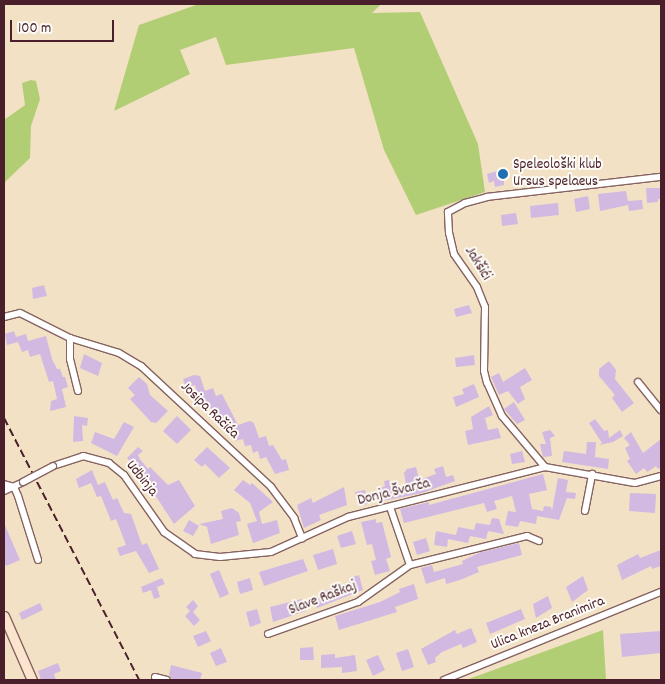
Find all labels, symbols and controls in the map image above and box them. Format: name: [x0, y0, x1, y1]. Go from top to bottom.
scale bar: [12, 10, 116, 42]
text: 100 m: [18, 18, 51, 40]
place label: Speleološki klub Ursus spelaeus: [513, 156, 602, 191]
marker: Speleološki klub Ursus spelaeus: [497, 168, 509, 180]
street label: Jakšići: [460, 244, 494, 284]
street label: Josipa Račića: [176, 379, 242, 443]
street label: Udbinja: [121, 457, 161, 501]
street label: Donja Švarča: [356, 475, 432, 511]
street label: Slave Raškaj: [286, 578, 360, 620]
street label: Ulica kneza Branimira: [489, 593, 607, 655]

